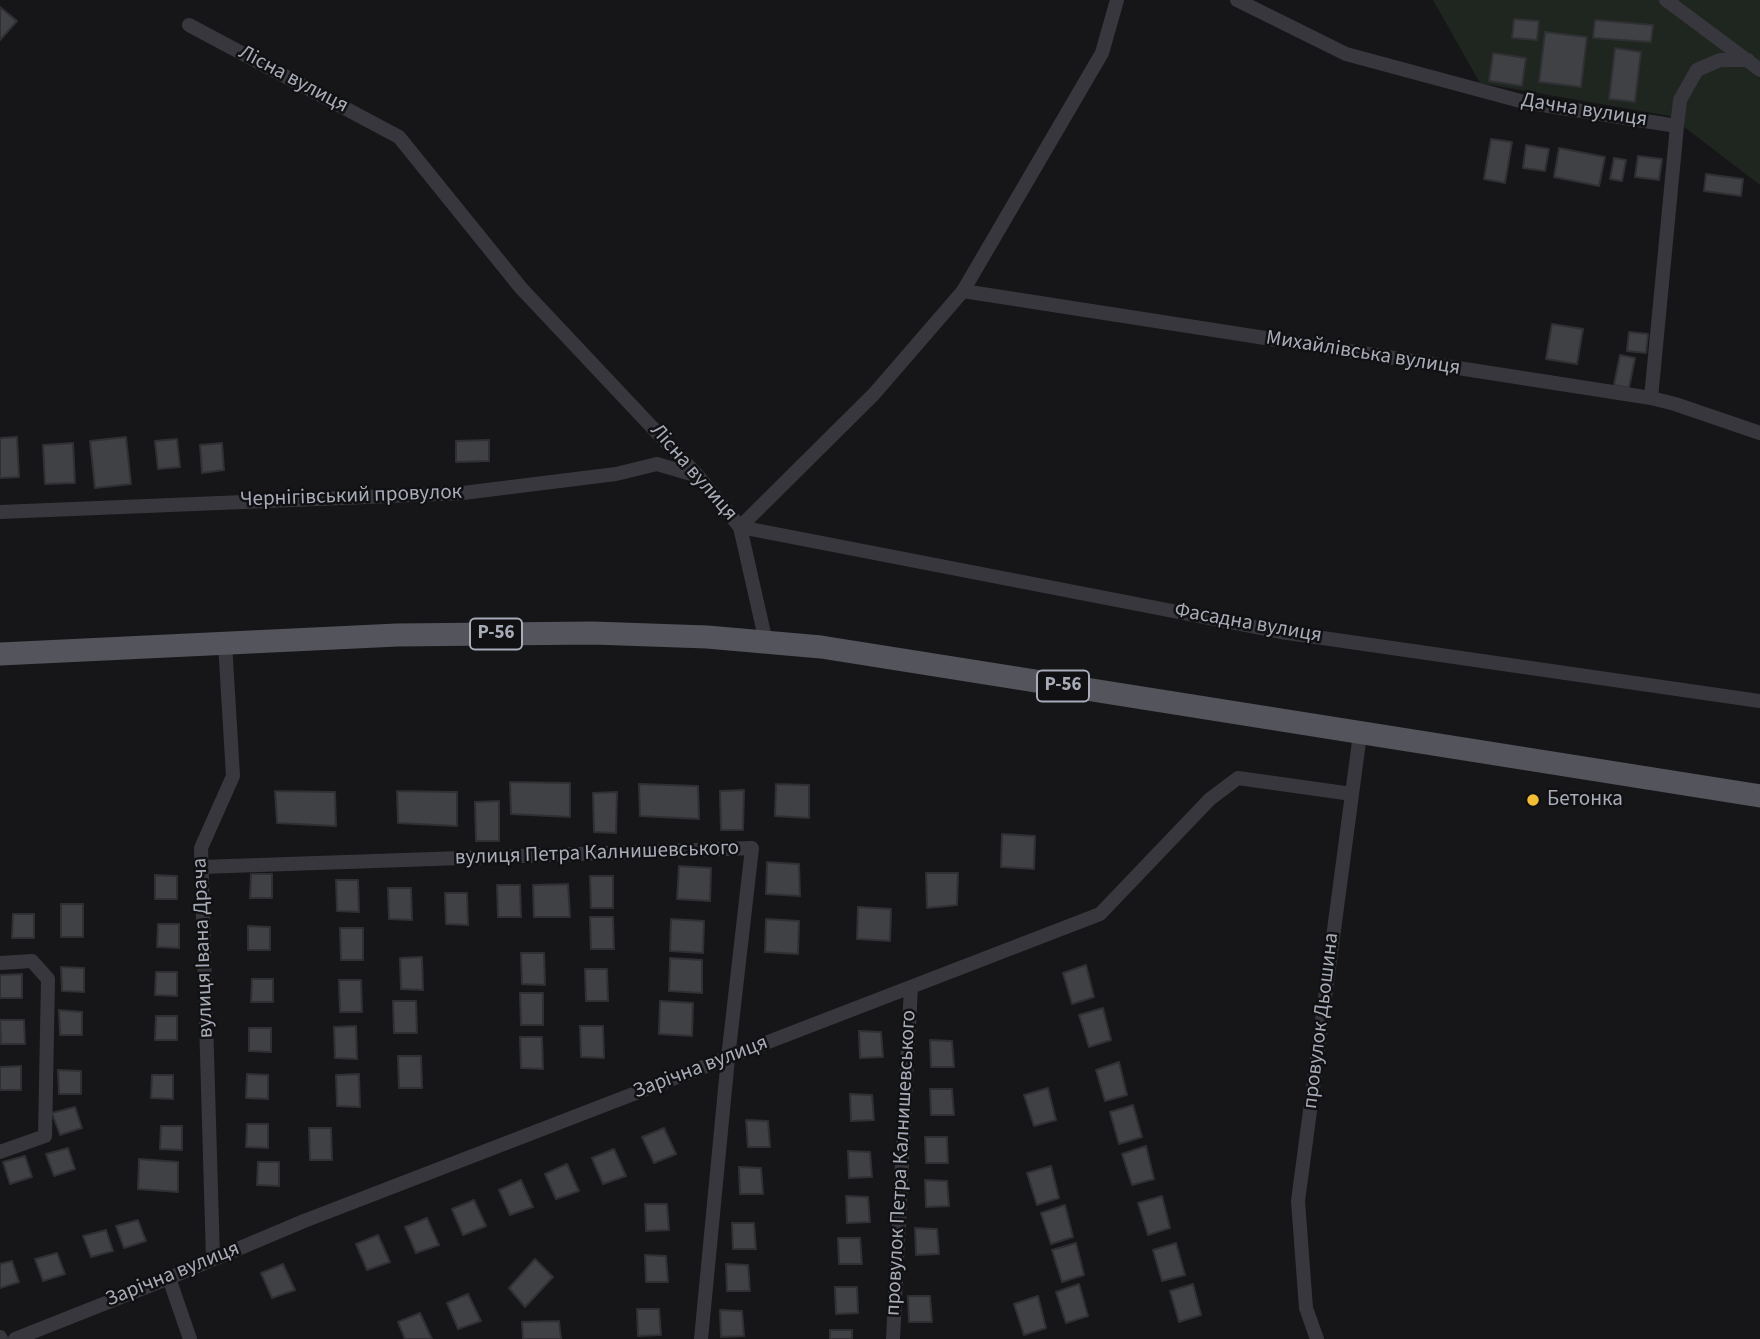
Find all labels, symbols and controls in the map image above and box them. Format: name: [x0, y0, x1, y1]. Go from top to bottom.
street label: Лісна вулиця: [234, 41, 352, 119]
street label: Дачна вулиця: [1519, 89, 1649, 133]
street label: Михайлівська вулиця: [1264, 326, 1462, 382]
street label: Лісна вулиця: [644, 419, 742, 527]
street label: Чернігівський провулок: [240, 481, 462, 513]
street label: Фасадна вулиця: [1172, 599, 1324, 649]
road number: Р-56: [470, 618, 522, 650]
road number: Р-56: [1037, 670, 1089, 702]
place label: Бетонка: [1547, 787, 1623, 813]
marker: Бетонка: [1525, 792, 1541, 808]
street label: вулиця Петра Калнишевського: [454, 836, 740, 872]
street label: вулиця Івана Драча: [188, 857, 220, 1039]
street label: провулок Дьошина: [1299, 932, 1345, 1110]
street label: провулок Петра Калнишевського: [881, 1009, 923, 1317]
street label: Зарічна вулиця: [630, 1031, 772, 1105]
street label: Зарічна вулиця: [102, 1237, 244, 1313]

